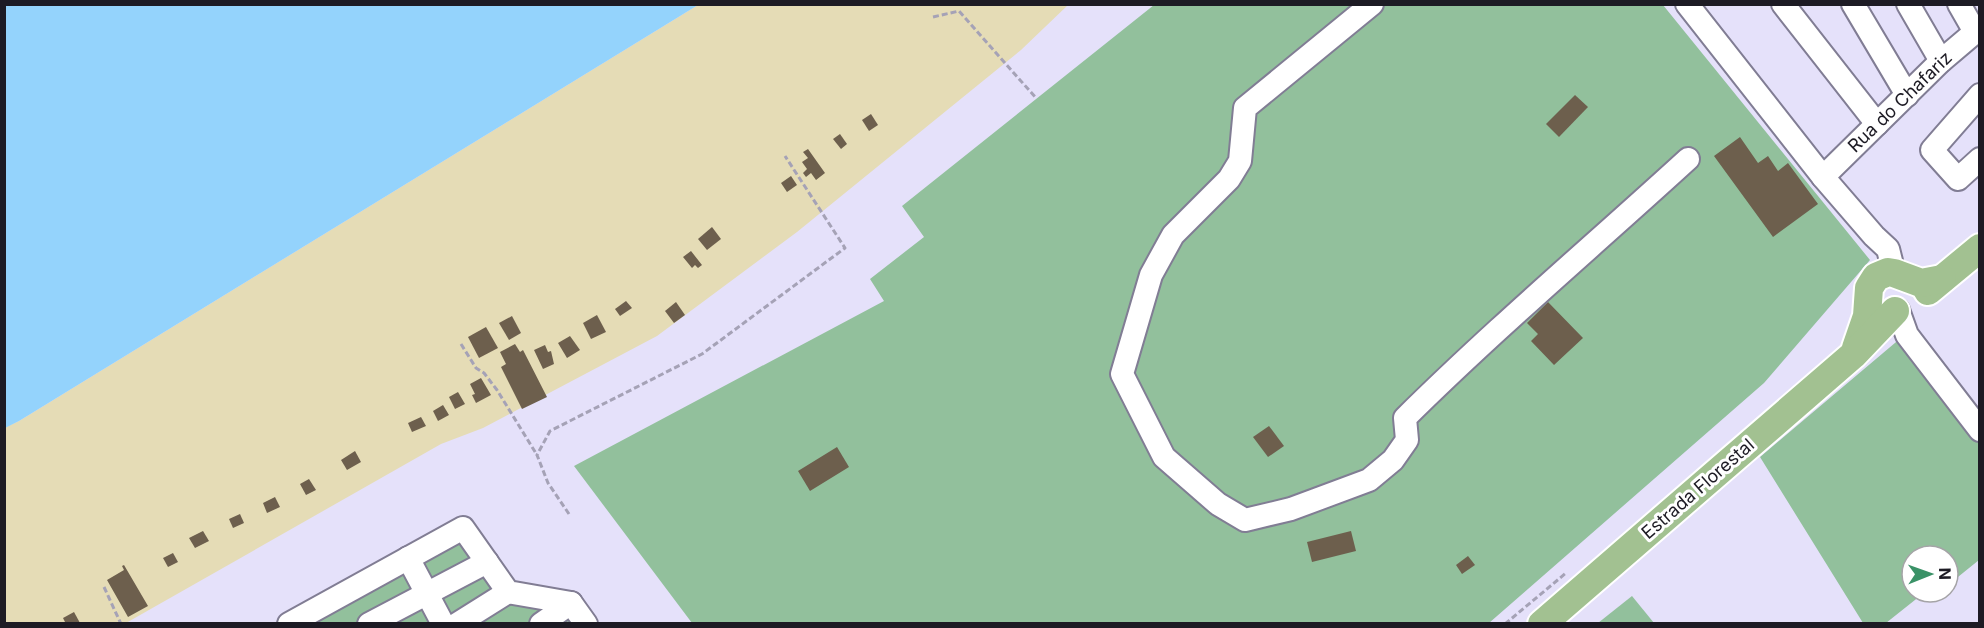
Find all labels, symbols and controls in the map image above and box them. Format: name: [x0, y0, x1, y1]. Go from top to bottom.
street label: Rua do Chafariz: [1843, 47, 1956, 156]
street label: Estrada Florestal: [1637, 434, 1758, 543]
north arrow: [1900, 544, 1960, 604]
text: N: [1935, 567, 1955, 580]

